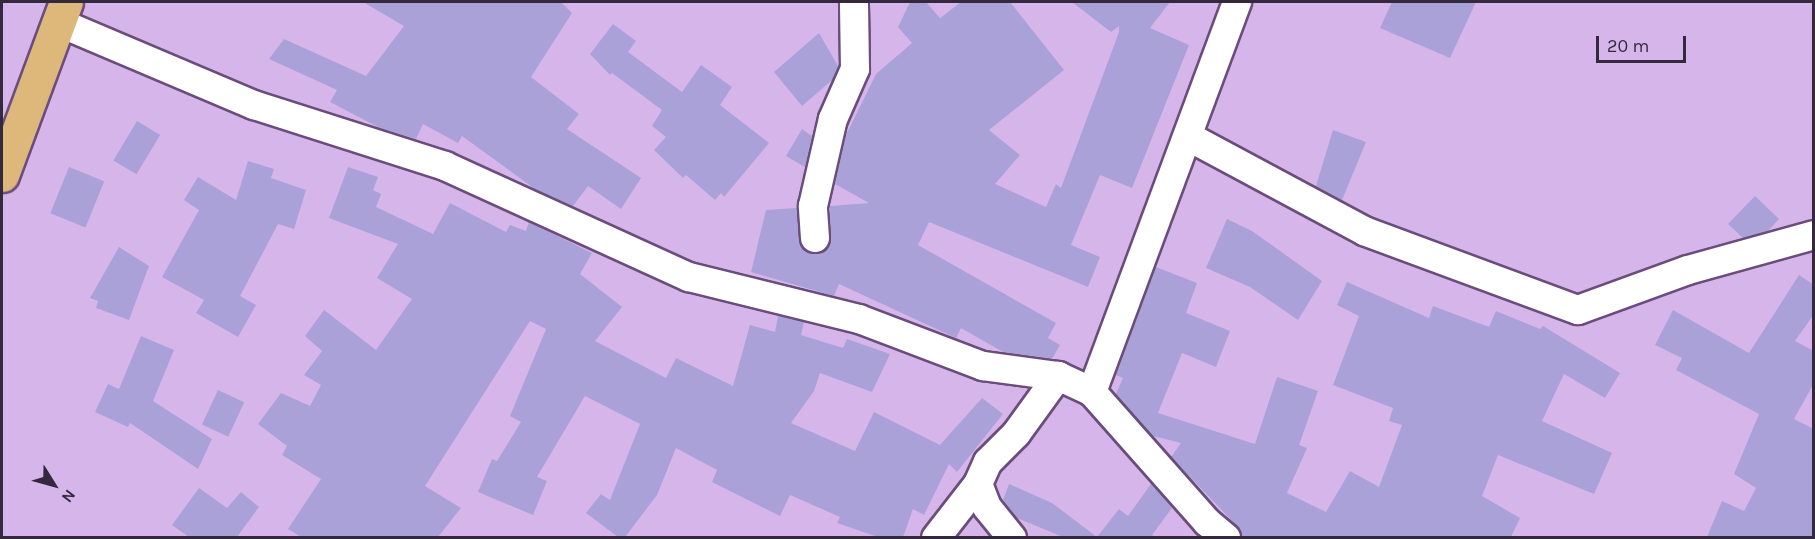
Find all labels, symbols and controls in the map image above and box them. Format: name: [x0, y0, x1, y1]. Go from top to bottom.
scale bar: [1599, 24, 1689, 62]
text: 20 m: [1607, 35, 1649, 57]
north arrow: [24, 455, 84, 515]
text: N: [58, 486, 80, 506]

